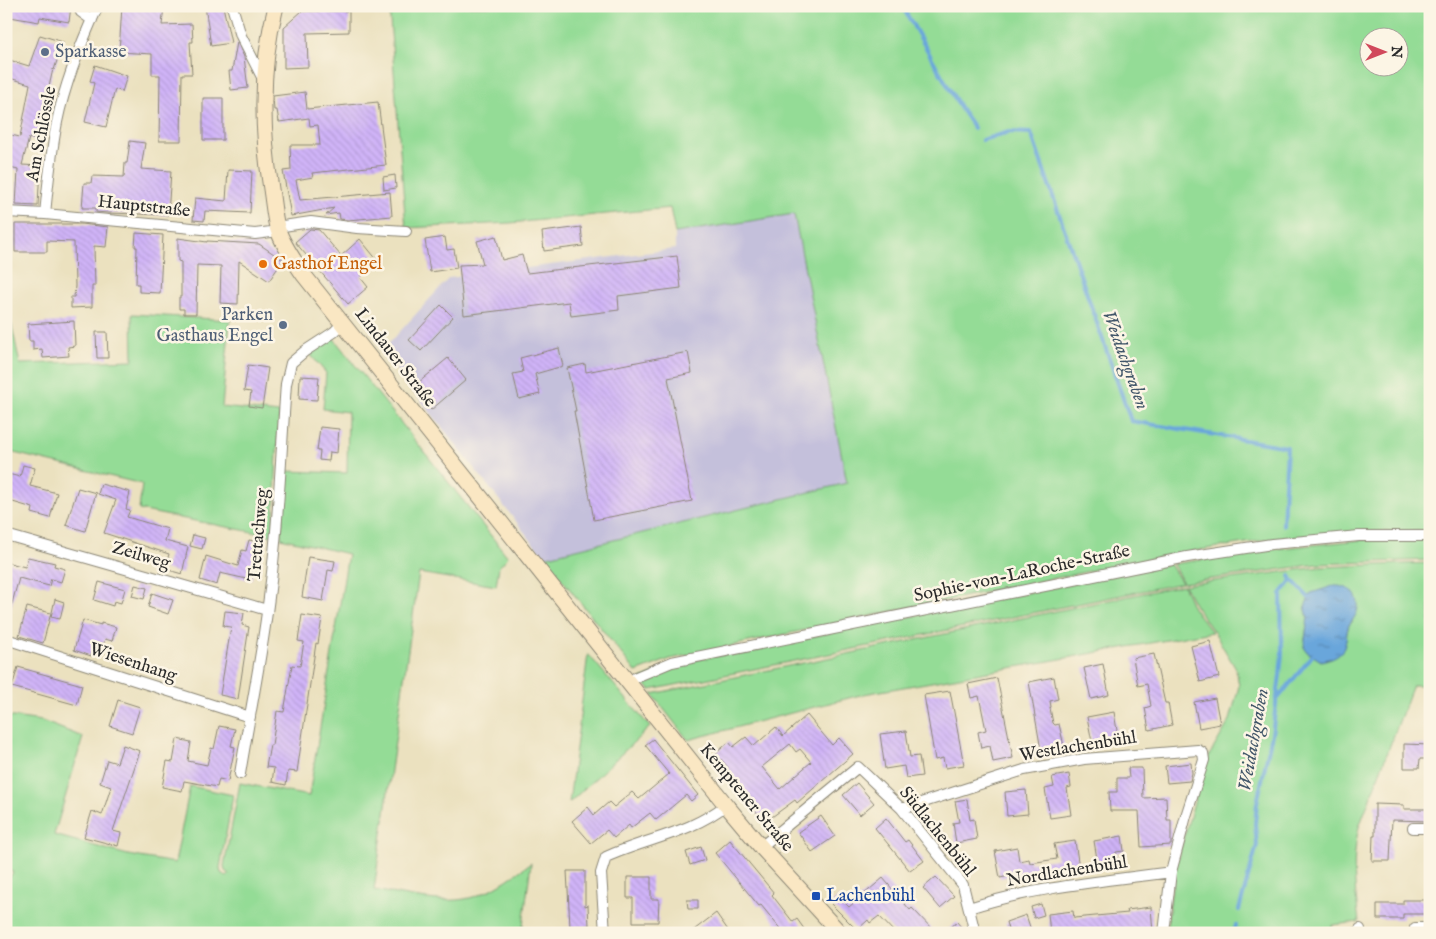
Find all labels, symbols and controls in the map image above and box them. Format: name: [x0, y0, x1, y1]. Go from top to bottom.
north arrow: [1358, 28, 1408, 78]
place label: Sparkasse: [55, 41, 127, 64]
text: N: [1387, 45, 1405, 58]
marker: Sparkasse: [39, 46, 51, 58]
street label: Am Schlössle: [21, 84, 63, 185]
street label: Hauptstraße: [97, 191, 191, 223]
place label: Gasthof Engel: [273, 253, 382, 276]
marker: Gasthof Engel: [257, 258, 269, 270]
place label: Parken Gasthaus Engel: [156, 304, 273, 348]
street label: Lindauer Straße: [349, 304, 441, 412]
water label: Weidachgraben: [1096, 307, 1154, 413]
marker: Parken Gasthaus Engel: [277, 319, 289, 331]
street label: Trettachweg: [243, 487, 275, 583]
street label: Zeilweg: [109, 537, 173, 575]
street label: Sophie-von-LaRoche-Straße: [912, 540, 1132, 608]
street label: Wiesenhang: [86, 638, 180, 688]
water label: Weidachgraben: [1233, 687, 1275, 793]
street label: Westlachenbühl: [1018, 726, 1138, 768]
street label: Kemptener Straße: [694, 739, 798, 857]
street label: Südlachenbühl: [894, 782, 980, 882]
street label: Nordlachenbühl: [1005, 851, 1129, 893]
place label: Lachenbühl: [826, 885, 915, 908]
marker: Lachenbühl: [810, 890, 822, 902]

